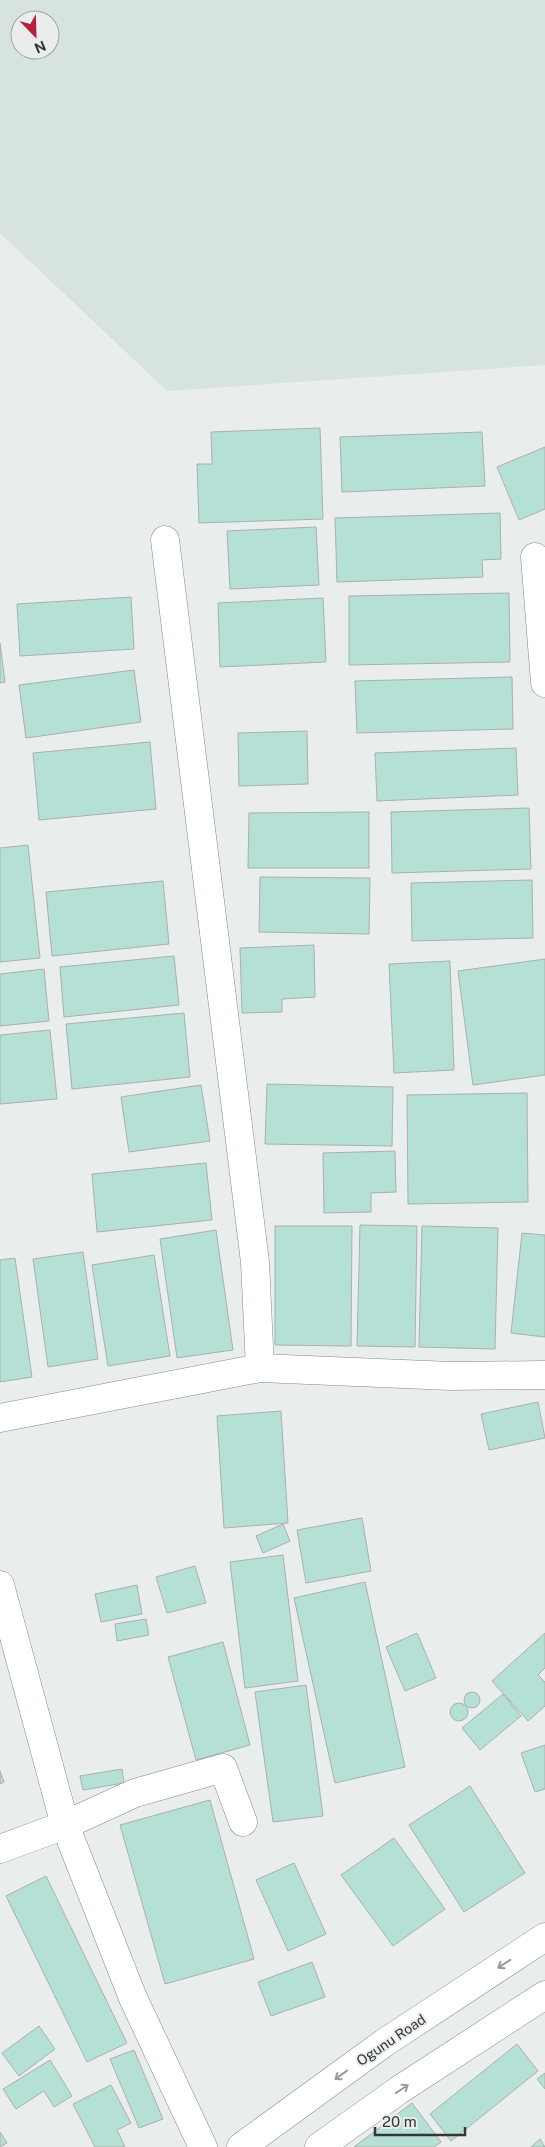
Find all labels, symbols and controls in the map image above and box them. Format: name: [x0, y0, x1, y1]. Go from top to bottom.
north arrow: [10, 10, 60, 60]
text: N: [32, 37, 48, 56]
one-way arrow: [498, 1959, 512, 1969]
street label: Ogunu Road: [353, 2011, 429, 2069]
one-way arrow: [334, 2070, 348, 2080]
one-way arrow: [395, 2083, 409, 2094]
scale bar: [375, 2104, 465, 2136]
text: 20 m: [382, 2113, 417, 2130]

